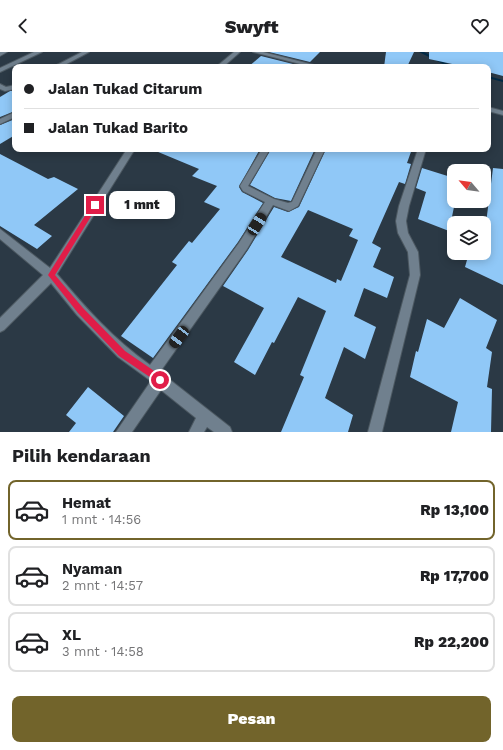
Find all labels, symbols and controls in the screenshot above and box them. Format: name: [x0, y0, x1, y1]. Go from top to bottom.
icon: back: [12, 15, 34, 37]
icon: heart: [469, 15, 491, 37]
text: Swyft: [225, 16, 278, 37]
text: Jalan Tukad Citarum: [48, 80, 202, 98]
text: Jalan Tukad Barito: [48, 119, 188, 137]
north arrow: [447, 164, 491, 208]
map controls: [447, 164, 491, 260]
callout: 1 mnt: [109, 191, 175, 219]
route end: [86, 196, 104, 214]
text: 1 mnt: [124, 197, 160, 212]
car: [246, 211, 268, 237]
button: layers: [447, 216, 491, 260]
car: [167, 324, 191, 350]
route start: [151, 371, 169, 389]
text: Pilih kendaraan: [12, 445, 151, 466]
icon: car: [14, 492, 50, 528]
text: Hemat: [62, 494, 111, 512]
text: Rp 13,100: [420, 501, 489, 519]
text: 1 mnt · 14:56: [62, 512, 141, 527]
icon: car: [14, 558, 50, 594]
text: Nyaman: [62, 560, 122, 578]
text: Rp 17,700: [420, 567, 489, 585]
text: 2 mnt · 14:57: [62, 578, 143, 593]
icon: car: [14, 624, 50, 660]
text: XL: [62, 626, 81, 644]
text: Rp 22,200: [414, 633, 489, 651]
text: 3 mnt · 14:58: [62, 644, 144, 659]
button: Pesan: [12, 696, 491, 742]

